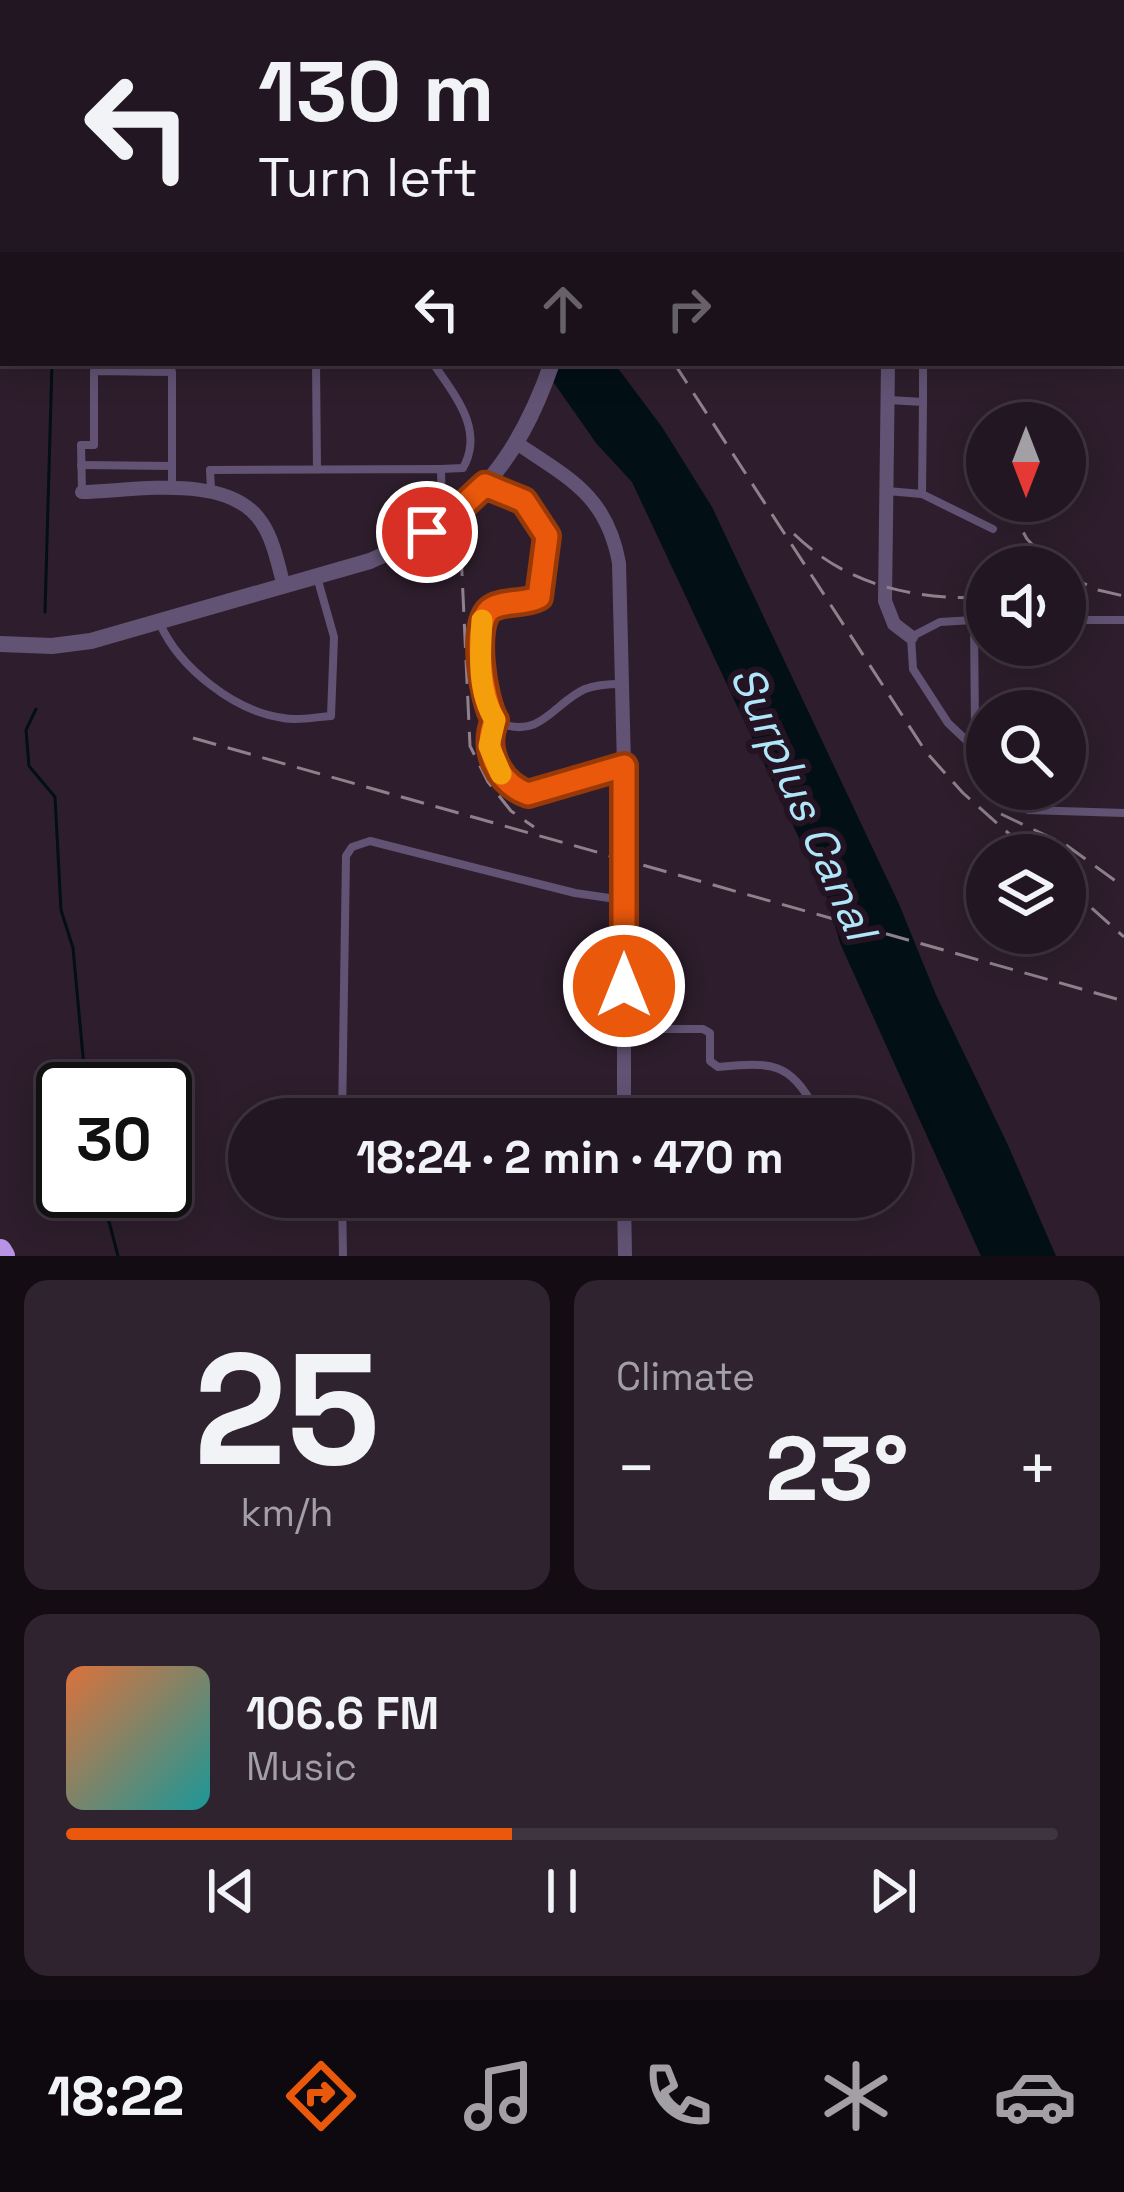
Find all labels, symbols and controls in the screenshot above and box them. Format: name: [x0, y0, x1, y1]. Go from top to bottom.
text: 130 m: [258, 38, 495, 146]
icon: left: [60, 48, 216, 204]
text: Turn left: [258, 143, 478, 212]
icon: left: [404, 276, 470, 342]
icon: ahead: [530, 276, 596, 342]
icon: right: [656, 276, 722, 342]
north arrow: [966, 402, 1086, 522]
map controls: [966, 402, 1086, 954]
pin: [376, 481, 478, 583]
icon: arrive: [394, 499, 460, 565]
button: sound: [966, 546, 1086, 666]
water label: Surplus Canal: [718, 656, 891, 953]
button: search: [966, 690, 1086, 810]
button: layers: [966, 834, 1086, 954]
position arrow: [561, 923, 687, 1049]
speed limit sign: 30: [36, 1062, 192, 1218]
text: 18:24 · 2 min · 470 m: [356, 1129, 784, 1186]
text: 25: [194, 1310, 380, 1510]
text: Climate: [616, 1352, 755, 1401]
text: 23°: [765, 1411, 909, 1526]
text: −: [616, 1426, 657, 1510]
text: +: [1017, 1426, 1058, 1510]
text: km/h: [241, 1488, 333, 1537]
text: 106.6 FM: [246, 1685, 439, 1742]
text: Music: [246, 1742, 357, 1791]
icon: previous: [198, 1858, 264, 1924]
icon: pause: [529, 1858, 595, 1924]
icon: next: [860, 1858, 926, 1924]
icon: directions: [279, 2054, 363, 2138]
icon: music: [457, 2054, 541, 2138]
icon: phone: [636, 2054, 720, 2138]
icon: climate: [814, 2054, 898, 2138]
icon: car: [993, 2054, 1077, 2138]
text: 18:22: [47, 2062, 184, 2131]

